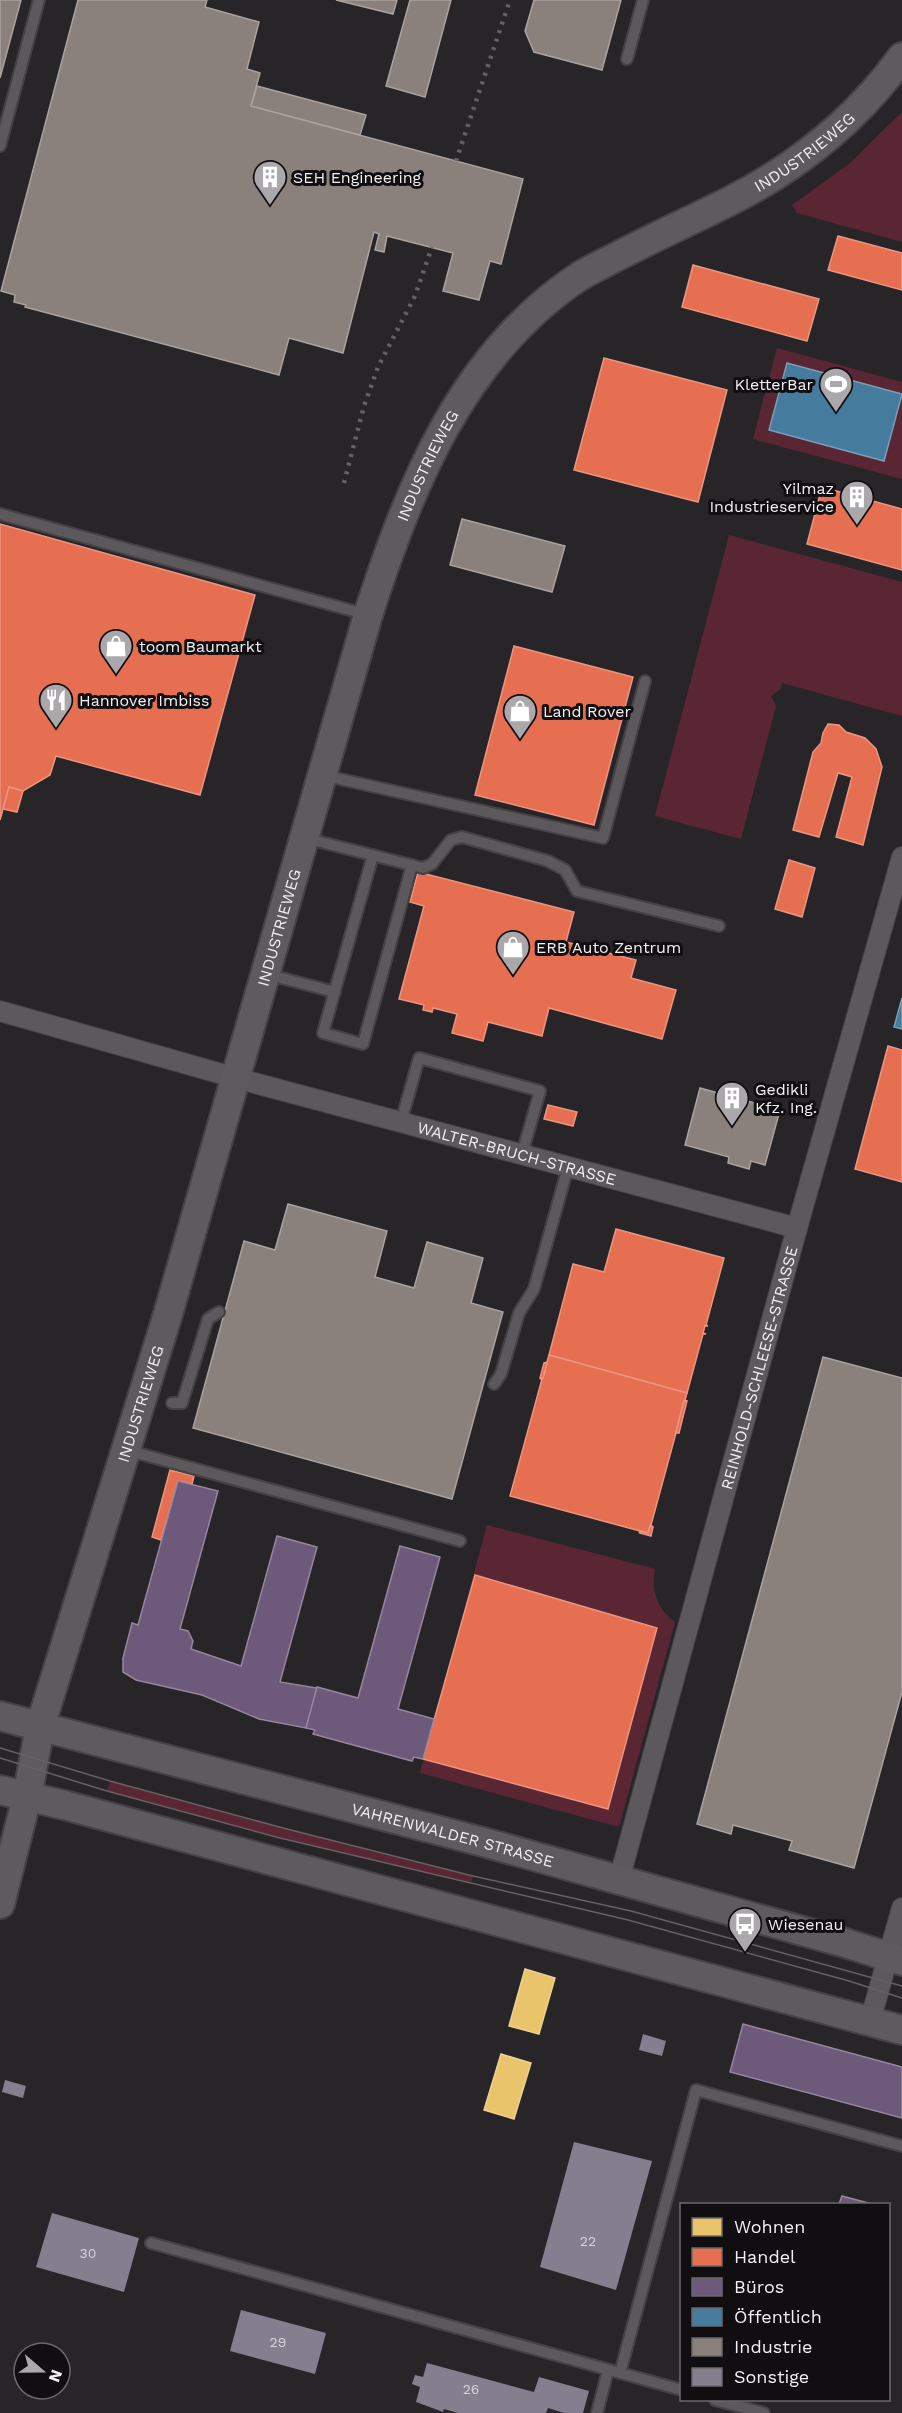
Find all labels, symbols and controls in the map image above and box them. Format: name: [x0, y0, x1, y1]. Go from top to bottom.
street label: INDUSTRIEWEG: [751, 108, 859, 196]
building icon: SEH Engineering: [252, 159, 288, 206]
place label: SEH Engineering: [293, 168, 422, 187]
sports icon: KletterBar: [818, 366, 854, 413]
place label: KletterBar: [735, 375, 813, 394]
street label: INDUSTRIEWEG: [393, 407, 463, 524]
place label: Yilmaz Industrieservice: [709, 479, 834, 516]
building icon: Yilmaz Industrieservice: [839, 479, 875, 526]
shop icon: toom Baumarkt: [98, 628, 134, 675]
place label: toom Baumarkt: [139, 637, 262, 656]
restaurant icon: Hannover Imbiss: [38, 682, 74, 729]
place label: Hannover Imbiss: [79, 691, 209, 710]
shop icon: Land Rover: [502, 693, 538, 740]
place label: Land Rover: [543, 702, 632, 721]
street label: INDUSTRIEWEG: [253, 867, 305, 989]
shop icon: ERB Auto Zentrum: [495, 929, 531, 976]
place label: ERB Auto Zentrum: [536, 938, 681, 957]
building icon: Gedikli Kfz. Ing.: [714, 1080, 750, 1127]
place label: Gedikli Kfz. Ing.: [755, 1080, 817, 1117]
street label: WALTER-BRUCH-STRASSE: [415, 1118, 618, 1189]
street label: REINHOLD-SCHLEESE-STRASSE: [717, 1244, 802, 1492]
street label: INDUSTRIEWEG: [114, 1343, 168, 1465]
street label: VAHRENWALDER STRASSE: [349, 1799, 556, 1871]
bus stop icon: Wiesenau: [727, 1906, 763, 1953]
place label: Wiesenau: [768, 1915, 843, 1934]
legend: [680, 2203, 890, 2401]
text: Wohnen: [734, 2216, 805, 2237]
house number: 22: [580, 2233, 596, 2249]
house number: 30: [80, 2245, 96, 2261]
text: Handel: [734, 2246, 796, 2267]
text: Büros: [734, 2276, 784, 2297]
text: Öffentlich: [734, 2306, 822, 2327]
house number: 29: [270, 2334, 286, 2350]
text: Industrie: [734, 2336, 812, 2357]
north arrow: [12, 2341, 72, 2401]
text: Sonstige: [734, 2366, 809, 2387]
text: N: [45, 2367, 67, 2385]
house number: 26: [463, 2381, 479, 2397]

